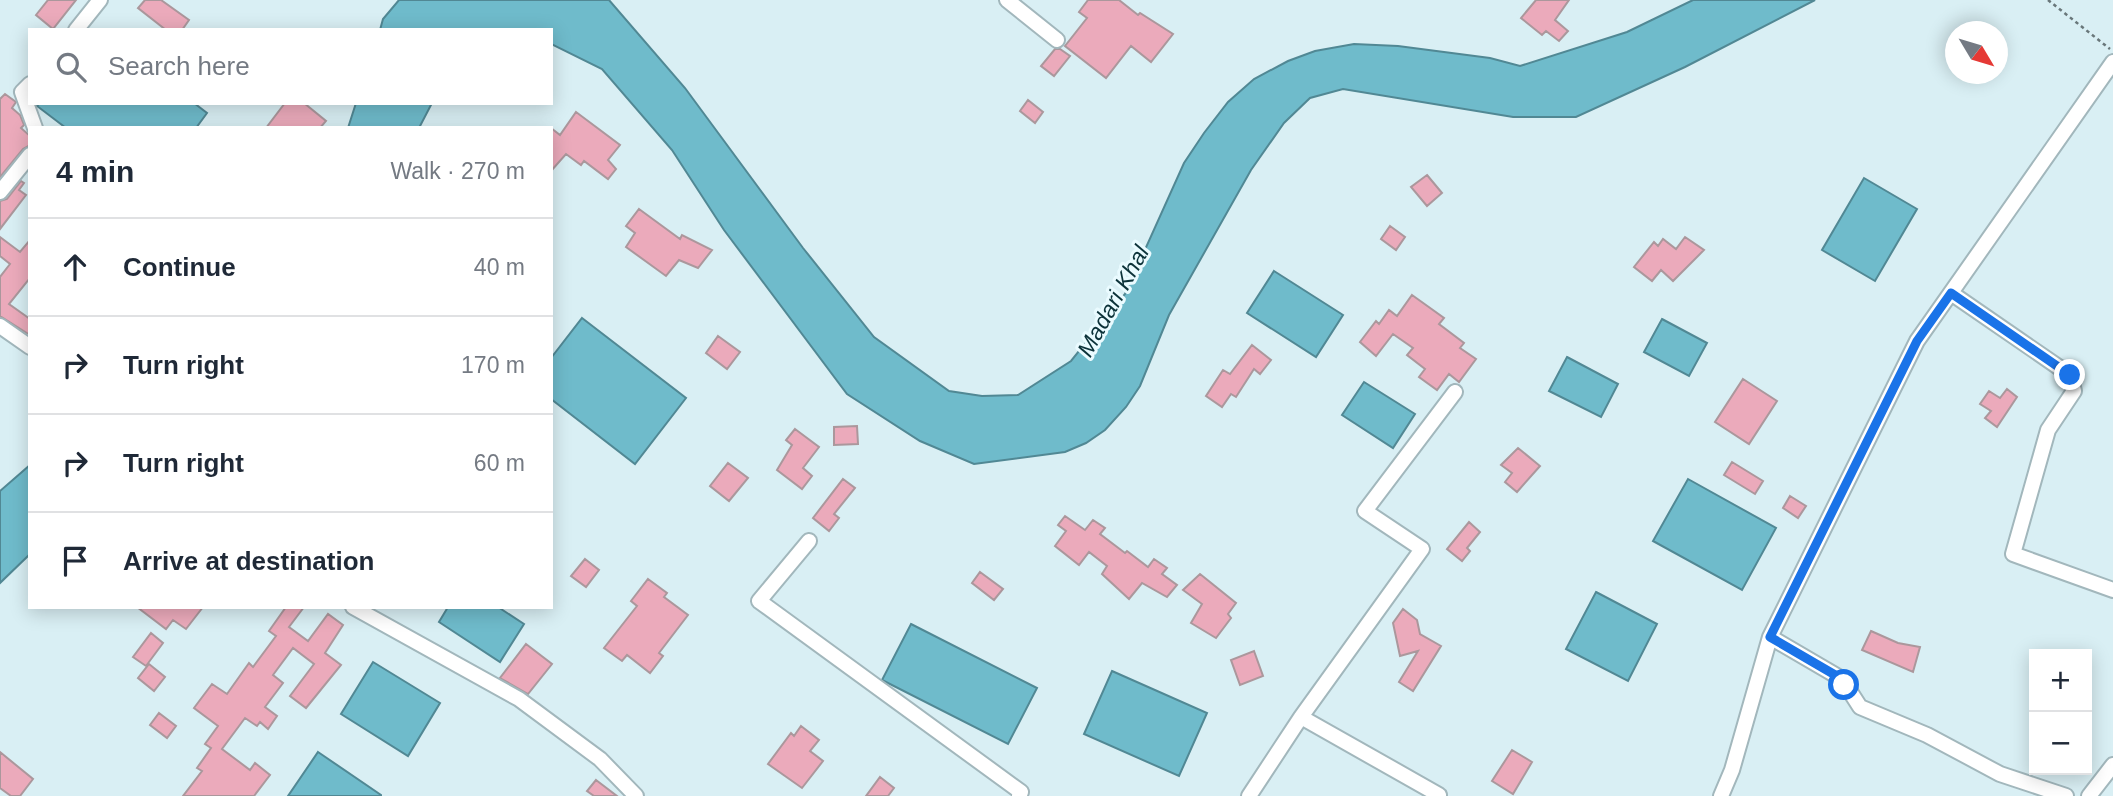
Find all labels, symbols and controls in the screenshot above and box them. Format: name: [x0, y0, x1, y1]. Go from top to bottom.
north arrow: [1945, 21, 2008, 84]
search box: [28, 28, 553, 105]
icon: search: [52, 48, 90, 86]
text: Search here: [108, 51, 250, 81]
text: 4 min: [56, 155, 134, 188]
text: Walk · 270 m: [390, 158, 525, 184]
water label: Madari Khal: [1072, 240, 1155, 361]
icon: ahead: [56, 248, 94, 286]
text: Continue: [123, 252, 236, 282]
text: 40 m: [474, 254, 525, 280]
icon: right: [56, 346, 94, 384]
text: Turn right: [123, 350, 244, 380]
text: 170 m: [461, 352, 525, 378]
route end: [2054, 359, 2085, 390]
icon: right: [56, 444, 94, 482]
text: Turn right: [123, 448, 244, 478]
text: 60 m: [474, 450, 525, 476]
icon: arrive: [56, 542, 94, 580]
text: Arrive at destination: [123, 546, 374, 576]
map controls: [2029, 649, 2092, 775]
button: +: [2029, 649, 2092, 712]
route start: [1828, 669, 1859, 700]
button: −: [2029, 712, 2092, 775]

